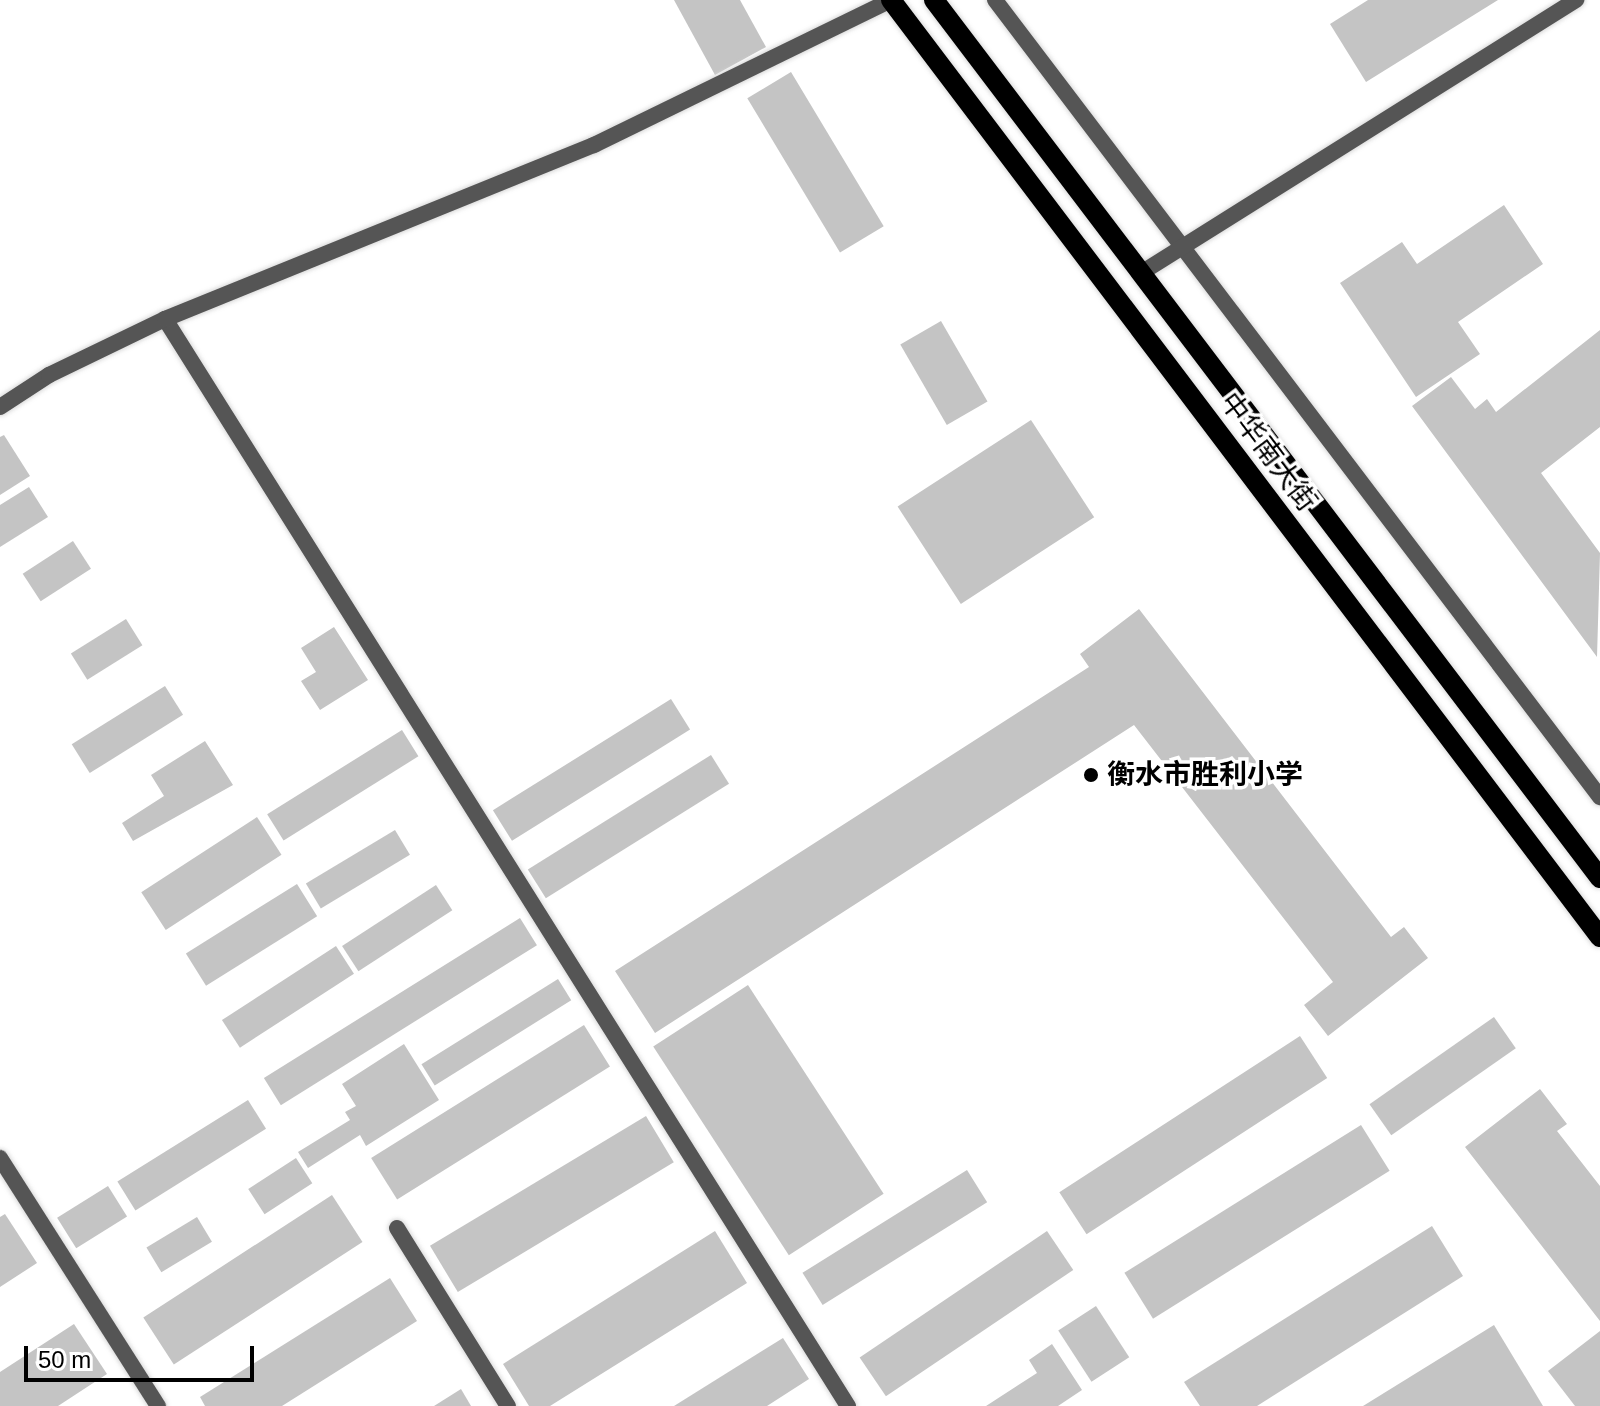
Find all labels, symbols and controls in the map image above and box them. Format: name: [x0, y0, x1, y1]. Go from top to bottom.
street label: 中华南大街: [1212, 386, 1324, 518]
place label: 衡水市胜利小学: [1107, 758, 1303, 792]
marker: 衡水市胜利小学: [1082, 766, 1100, 784]
scale bar: [28, 1330, 258, 1380]
text: 50 m: [38, 1346, 91, 1373]

